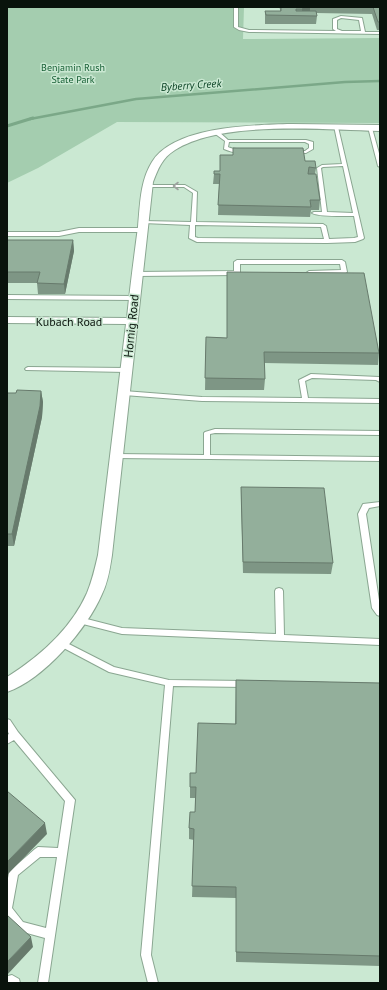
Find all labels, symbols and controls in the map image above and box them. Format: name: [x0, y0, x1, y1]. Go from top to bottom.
park label: Benjamin Rush State Park: [41, 61, 105, 86]
water label: Byberry Creek: [160, 76, 223, 94]
one-way arrow: [173, 182, 179, 190]
street label: Hornig Road: [120, 294, 142, 358]
street label: Kubach Road: [36, 314, 102, 329]

